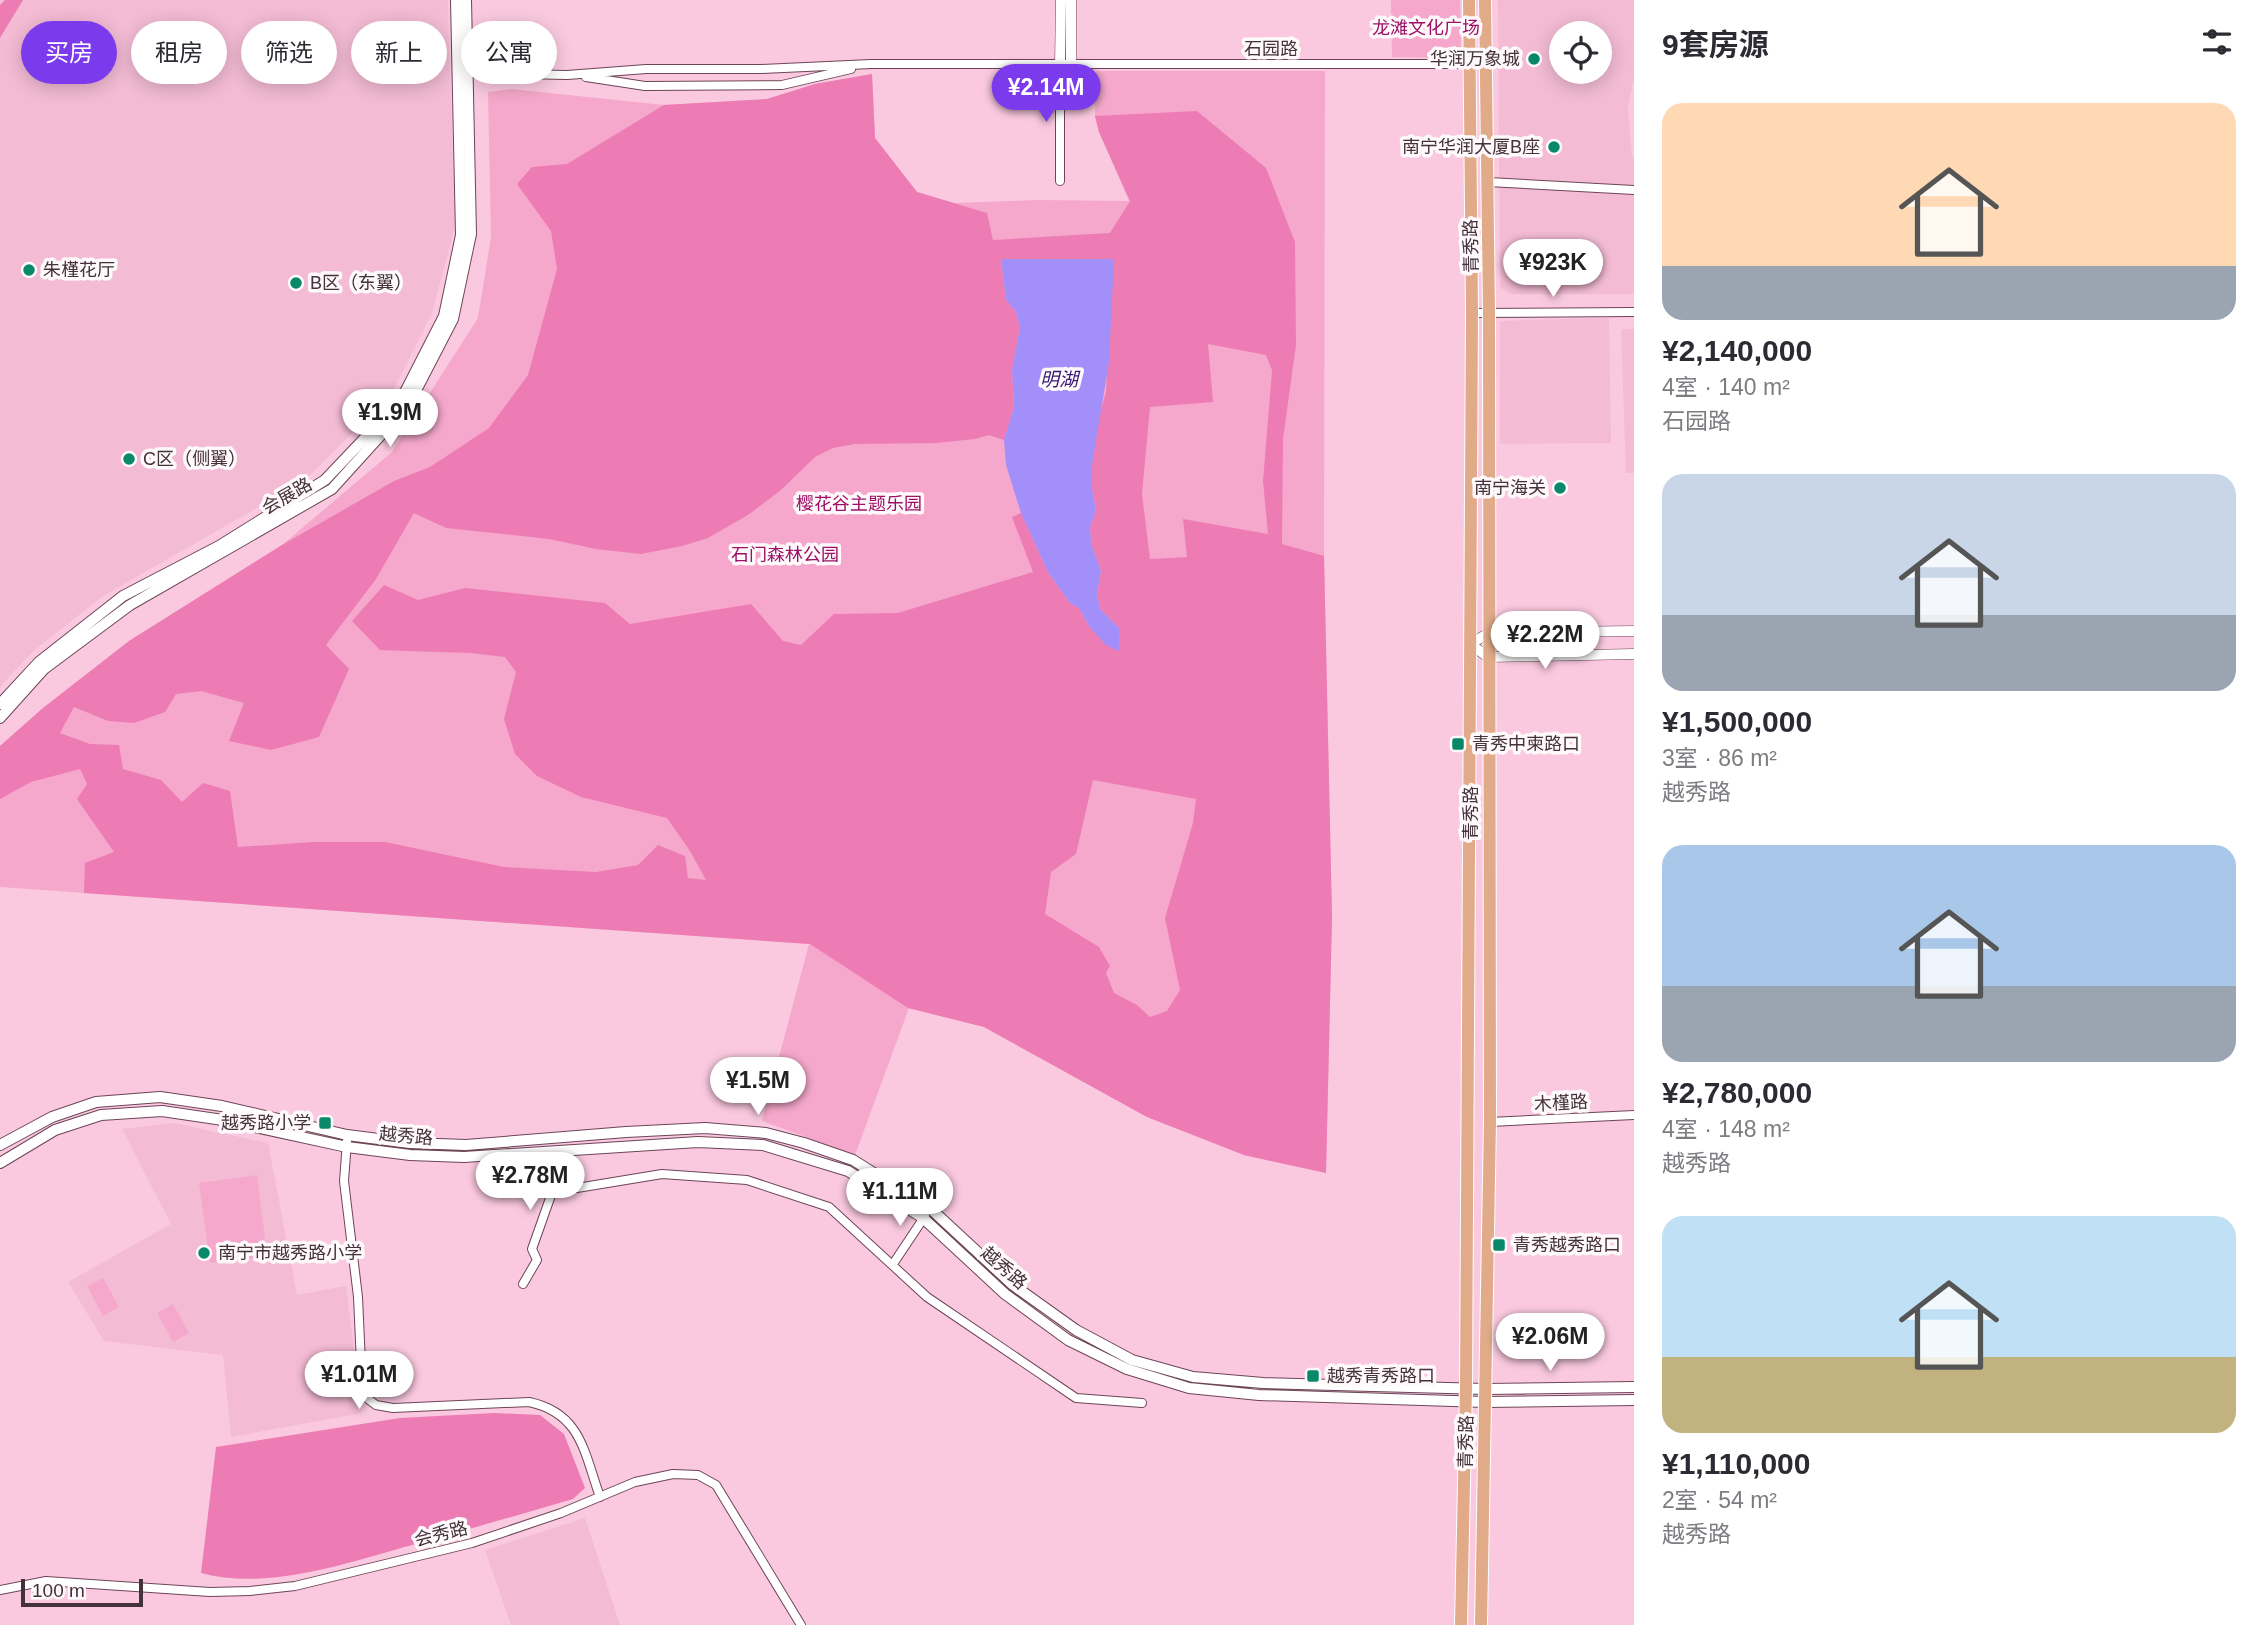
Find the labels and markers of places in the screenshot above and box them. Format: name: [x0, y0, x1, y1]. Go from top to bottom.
place label: 华润万象城: [1430, 49, 1520, 69]
marker: 华润万象城: [1526, 51, 1542, 67]
pin: ¥2.14M: [989, 64, 1103, 124]
place label: 南宁华润大厦B座: [1402, 137, 1540, 157]
marker: 南宁华润大厦B座: [1546, 139, 1562, 155]
pin: ¥923K: [1504, 240, 1602, 299]
place label: 朱槿花厅: [43, 260, 115, 280]
marker: 朱槿花厅: [21, 262, 37, 278]
place label: B区（东翼）: [310, 273, 412, 293]
marker: B区（东翼）: [288, 275, 304, 291]
pin: ¥1.9M: [341, 390, 439, 449]
place label: C区（侧翼）: [143, 449, 246, 469]
marker: C区（侧翼）: [121, 451, 137, 467]
place label: 南宁海关: [1474, 478, 1546, 498]
marker: 南宁海关: [1552, 480, 1568, 496]
pin: ¥2.22M: [1488, 612, 1602, 671]
place label: 青秀中柬路口: [1472, 734, 1580, 754]
marker: 青秀中柬路口: [1450, 736, 1466, 752]
pin: ¥1.5M: [709, 1058, 807, 1117]
place label: 越秀路小学: [221, 1113, 311, 1133]
marker: 越秀路小学: [317, 1115, 333, 1131]
pin: ¥2.78M: [473, 1152, 587, 1212]
pin: ¥1.11M: [843, 1168, 957, 1228]
place label: 青秀越秀路口: [1513, 1235, 1621, 1255]
marker: 青秀越秀路口: [1491, 1237, 1507, 1253]
place label: 南宁市越秀路小学: [218, 1243, 362, 1263]
marker: 南宁市越秀路小学: [196, 1245, 212, 1261]
pin: ¥2.06M: [1493, 1314, 1607, 1373]
pin: ¥1.01M: [302, 1352, 416, 1411]
place label: 越秀青秀路口: [1327, 1366, 1435, 1386]
marker: 越秀青秀路口: [1305, 1368, 1321, 1384]

